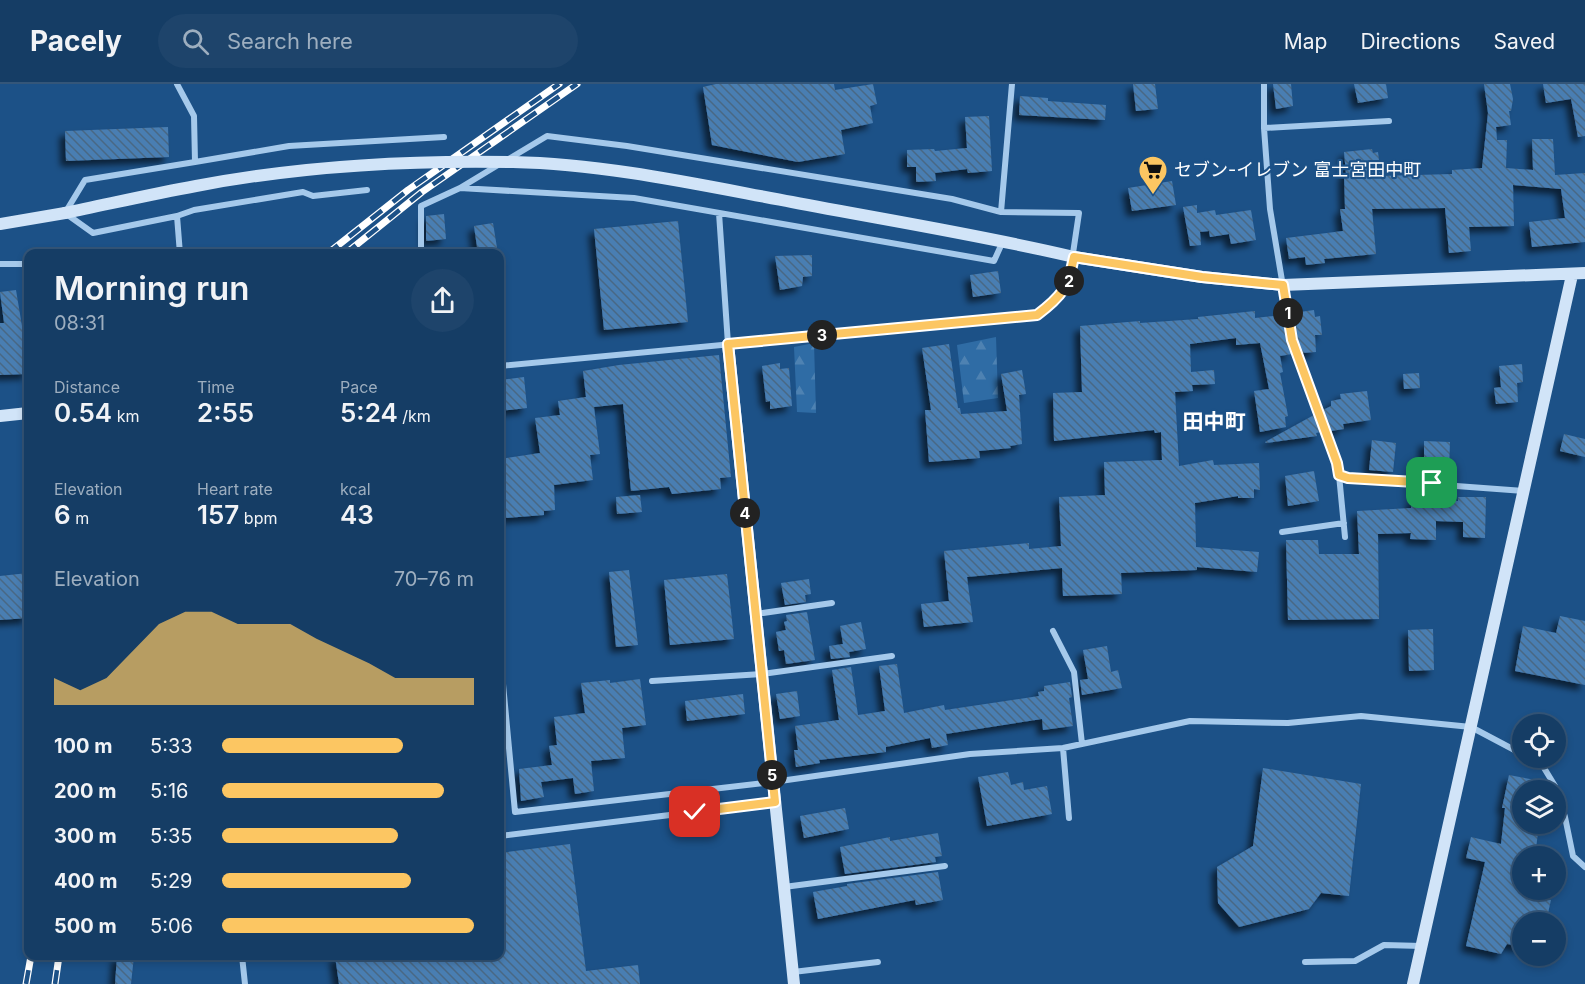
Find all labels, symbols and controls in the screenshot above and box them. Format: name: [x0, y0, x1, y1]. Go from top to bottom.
search box: [158, 14, 578, 68]
text: Pacely: [30, 24, 122, 58]
icon: search: [179, 25, 212, 58]
text: Search here: [227, 28, 353, 54]
text: Map: [1284, 29, 1327, 54]
text: Directions: [1360, 29, 1461, 54]
text: Saved: [1494, 29, 1555, 54]
supermarket icon: セブン-イレブン 富士宮田中町: [1137, 154, 1169, 196]
place label: セブン-イレブン 富士宮田中町: [1174, 159, 1421, 180]
pin: 2: [1054, 266, 1084, 296]
text: Morning run: [54, 268, 249, 308]
button: share: [411, 269, 474, 332]
text: 2: [1064, 271, 1074, 291]
pin: 1: [1273, 298, 1303, 328]
text: 1: [1285, 303, 1291, 323]
text: 08:31: [54, 311, 105, 335]
pin: 3: [807, 320, 837, 350]
text: 3: [817, 325, 827, 345]
text: Distance: [54, 377, 120, 397]
text: Time: [197, 377, 235, 397]
text: Pace: [340, 377, 378, 397]
text: 0.54: [54, 397, 112, 428]
text: 2:55: [197, 397, 254, 428]
text: 5:24: [340, 397, 398, 428]
text: km: [112, 406, 139, 426]
text: /km: [398, 406, 431, 426]
district label: 田中町: [1183, 409, 1246, 434]
pin: [1406, 457, 1457, 508]
icon: arrive: [1415, 466, 1448, 499]
text: Elevation: [54, 479, 123, 499]
text: Heart rate: [197, 479, 273, 499]
text: kcal: [340, 479, 371, 499]
pin: 4: [730, 498, 760, 528]
text: 6: [54, 499, 71, 530]
text: 157: [197, 499, 239, 530]
text: 43: [340, 499, 374, 530]
text: 4: [740, 503, 750, 523]
text: m: [71, 508, 89, 528]
text: bpm: [239, 508, 277, 528]
text: Elevation: [54, 567, 140, 591]
text: 70–76 m: [394, 567, 474, 591]
map controls: [1512, 714, 1566, 966]
button: locate: [1512, 714, 1566, 768]
text: 100 m: [54, 734, 113, 758]
text: 5:33: [150, 734, 193, 758]
pin: 5: [757, 760, 787, 790]
text: 5: [767, 765, 777, 785]
text: 200 m: [54, 779, 117, 803]
text: 5:16: [150, 779, 188, 803]
button: layers: [1512, 780, 1566, 834]
pin: [669, 786, 720, 837]
icon: check: [678, 795, 711, 828]
text: 300 m: [54, 824, 117, 848]
text: 5:35: [150, 824, 192, 848]
button: +: [1512, 846, 1566, 900]
text: 400 m: [54, 869, 118, 893]
text: 5:29: [150, 869, 193, 893]
button: −: [1512, 912, 1566, 966]
text: 500 m: [54, 914, 117, 938]
text: 5:06: [150, 914, 193, 938]

